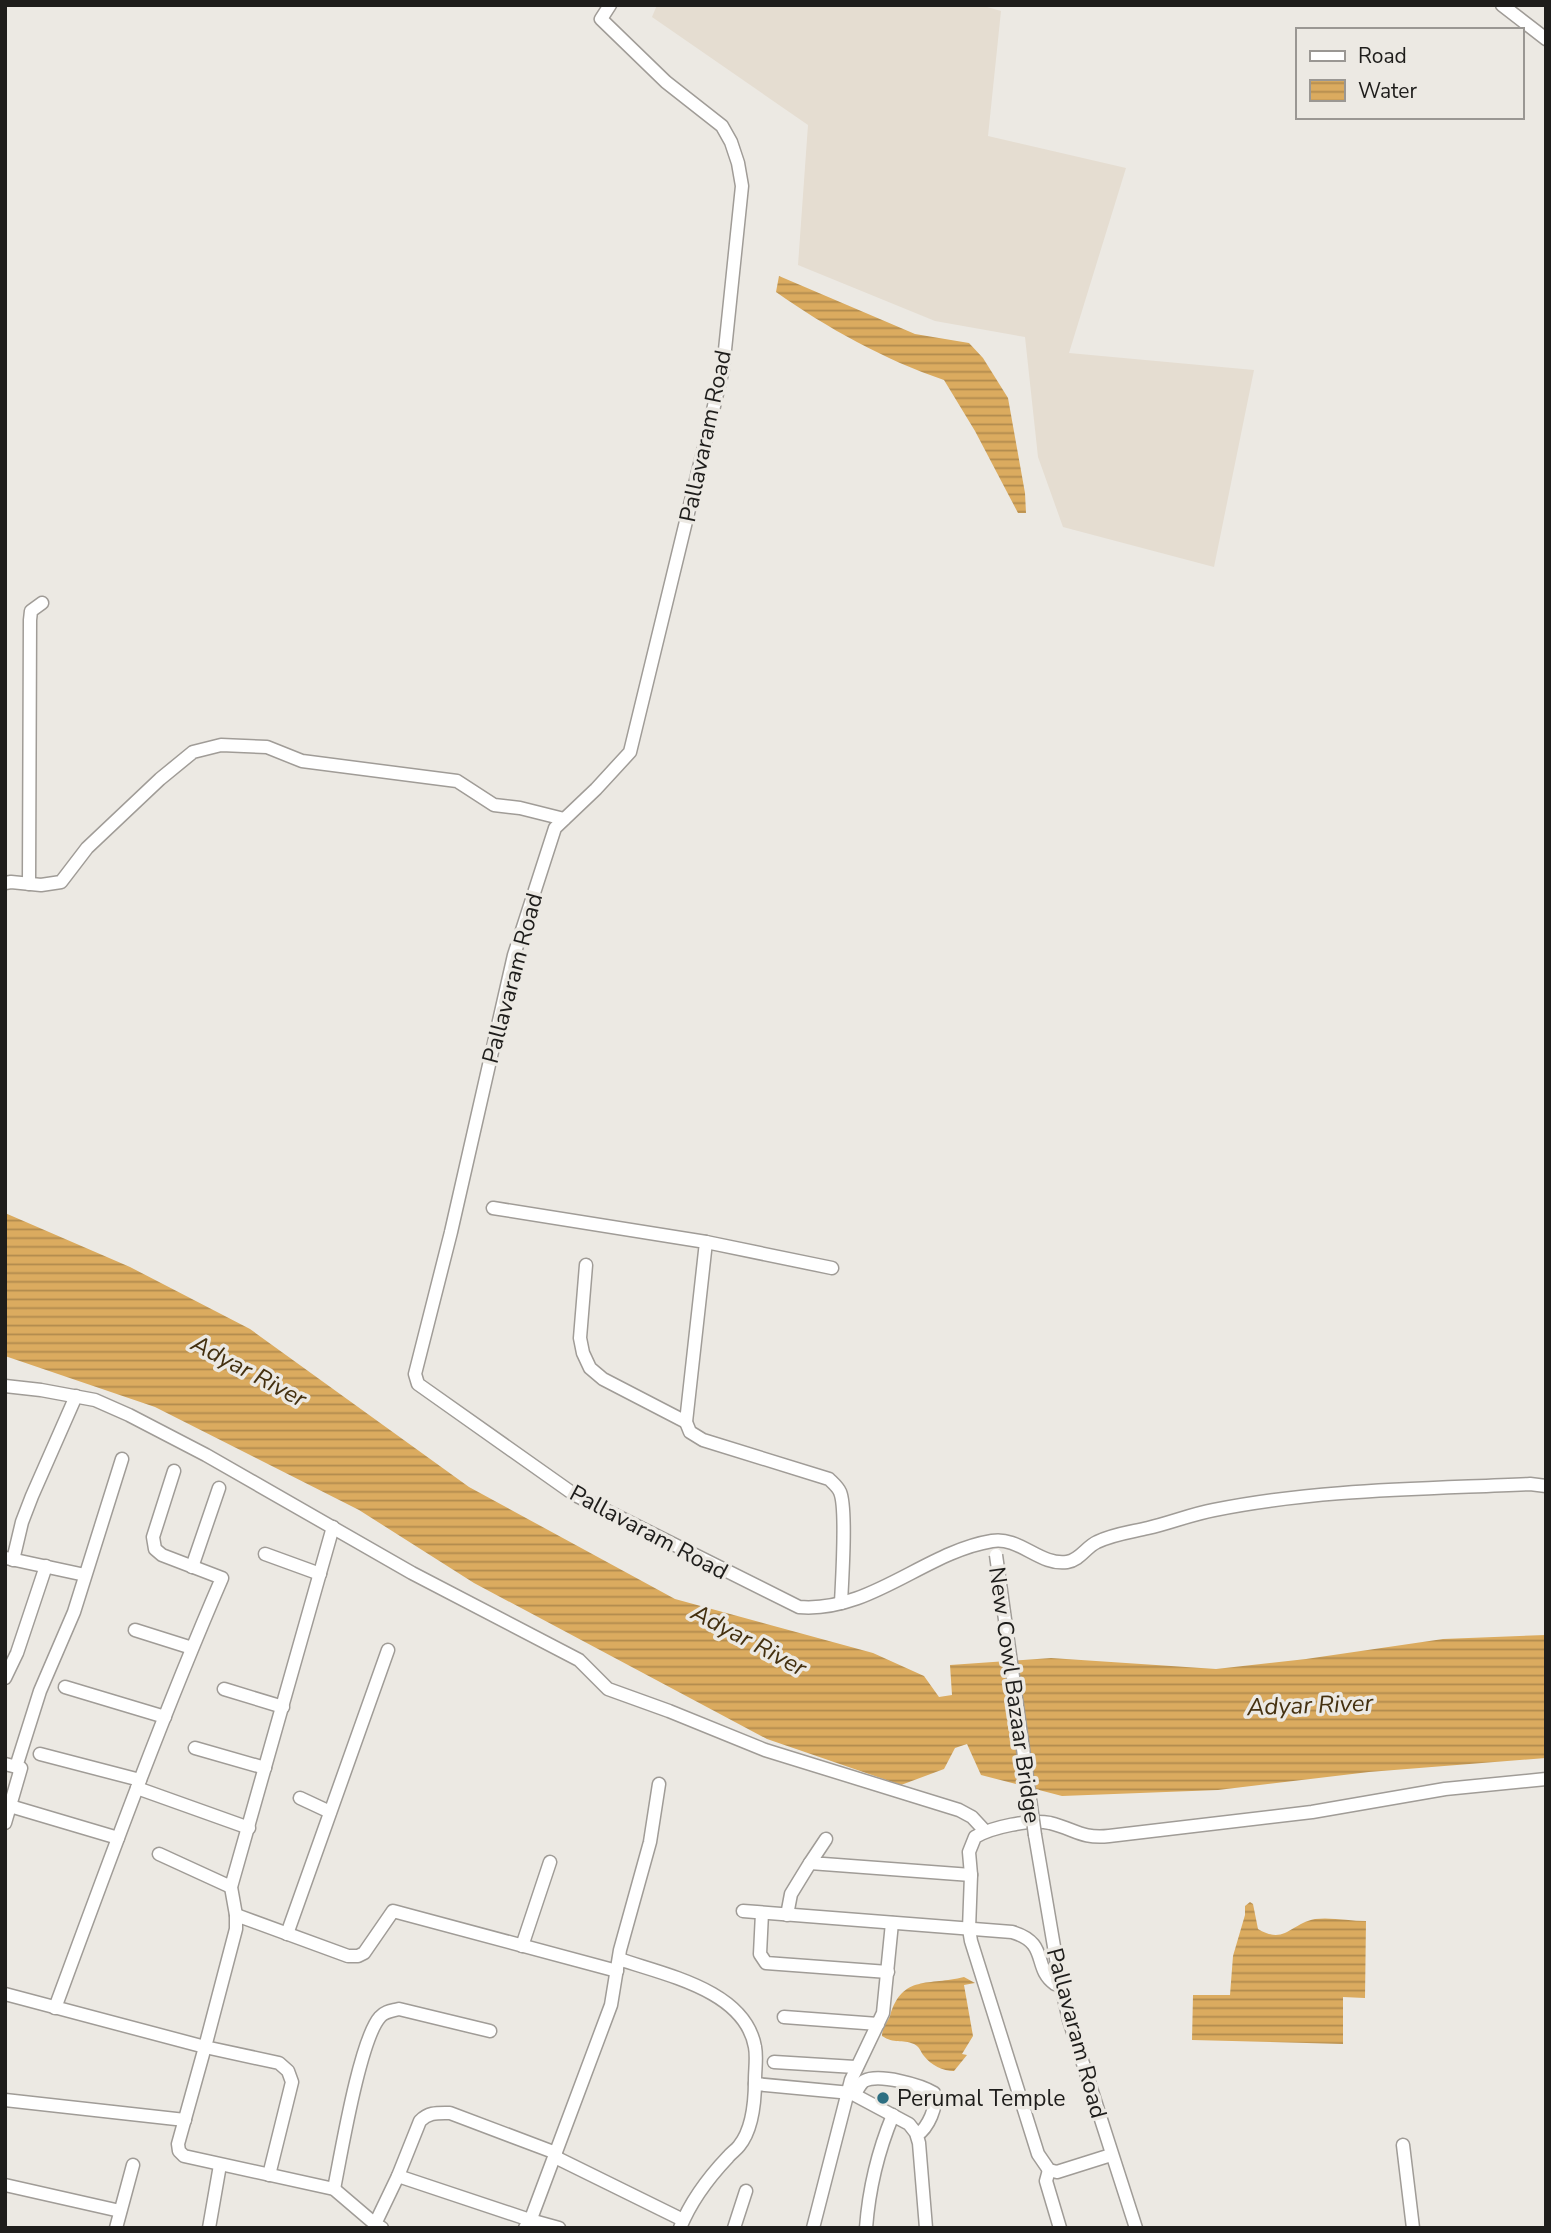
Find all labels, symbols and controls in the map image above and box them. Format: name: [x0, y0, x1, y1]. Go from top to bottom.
legend: [1296, 28, 1523, 119]
text: Road: [1358, 42, 1407, 70]
text: Water: [1358, 77, 1417, 105]
street label: Pallavaram Road: [672, 347, 739, 525]
street label: Pallavaram Road: [475, 890, 550, 1067]
water label: Adyar River: [185, 1327, 313, 1415]
street label: Pallavaram Road: [564, 1478, 733, 1587]
street label: New Cowl Bazaar Bridge: [981, 1565, 1048, 1825]
water label: Adyar River: [685, 1596, 813, 1684]
water label: Adyar River: [1245, 1687, 1375, 1723]
street label: Pallavaram Road: [1039, 1945, 1114, 2122]
place label: Perumal Temple: [897, 2083, 1065, 2114]
marker: Perumal Temple: [875, 2090, 891, 2106]

